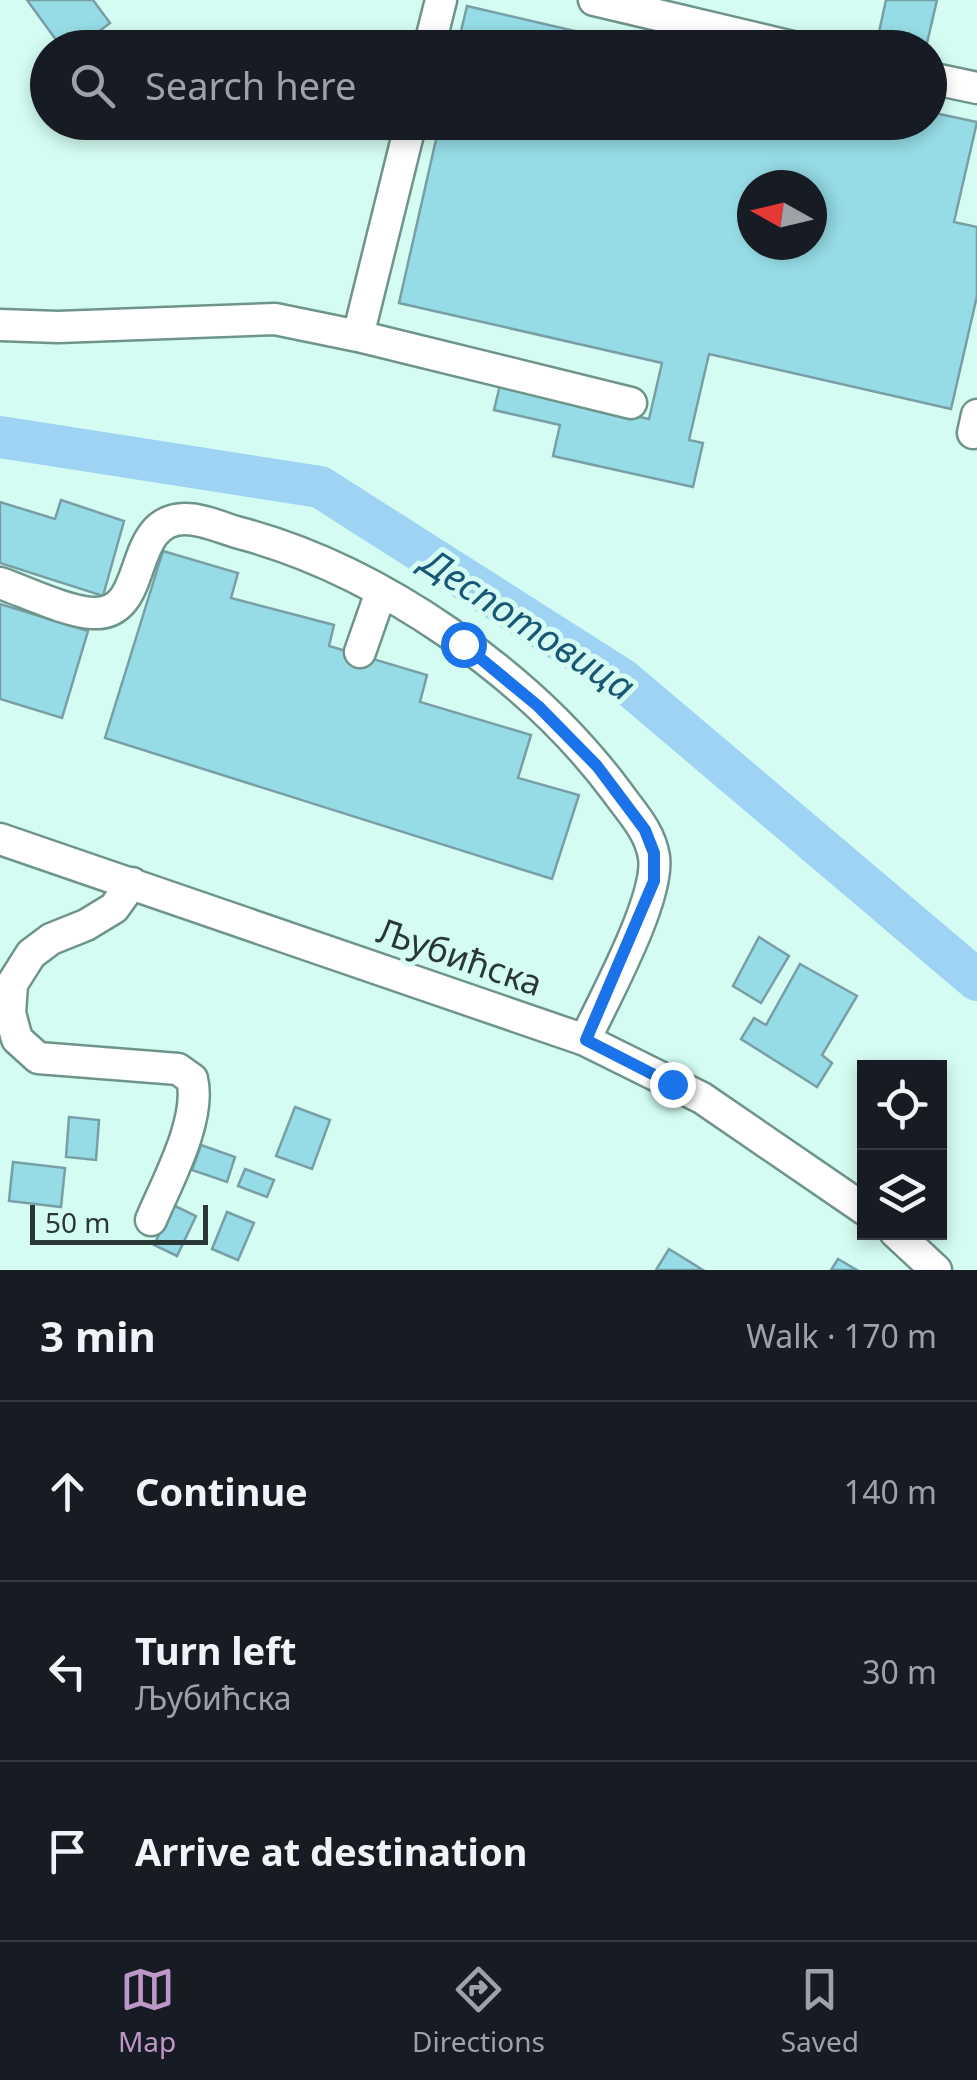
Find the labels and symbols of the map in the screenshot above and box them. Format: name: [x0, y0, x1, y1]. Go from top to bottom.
north arrow: [737, 170, 827, 260]
water label: Деспотовица: [409, 533, 646, 711]
route start: [441, 622, 487, 668]
street label: Љубићска: [371, 906, 549, 1006]
route end: [650, 1062, 696, 1108]
scale bar: [30, 1200, 208, 1244]

